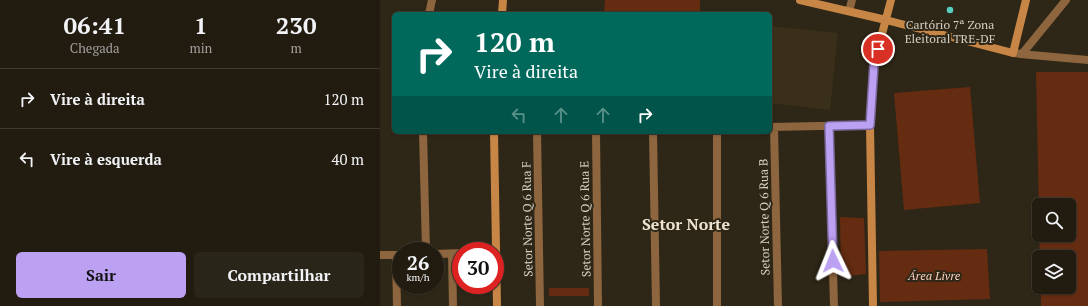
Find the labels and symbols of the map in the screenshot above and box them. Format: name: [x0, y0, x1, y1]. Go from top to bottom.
marker: Cartório 7ª Zona Eleitoral TRE-DF: [945, 5, 955, 15]
place label: Cartório 7ª Zona Eleitoral TRE-DF: [905, 17, 995, 46]
pin: [861, 32, 895, 66]
street label: Setor Norte Q 6 Rua B: [755, 159, 773, 275]
street label: Setor Norte Q 6 Rua F: [518, 161, 536, 277]
street label: Setor Norte Q 6 Rua E: [576, 161, 594, 277]
district label: Setor Norte: [642, 213, 730, 235]
position arrow: [812, 240, 854, 282]
speed limit sign: 30: [452, 242, 504, 294]
park label: Área Livre: [907, 268, 961, 283]

